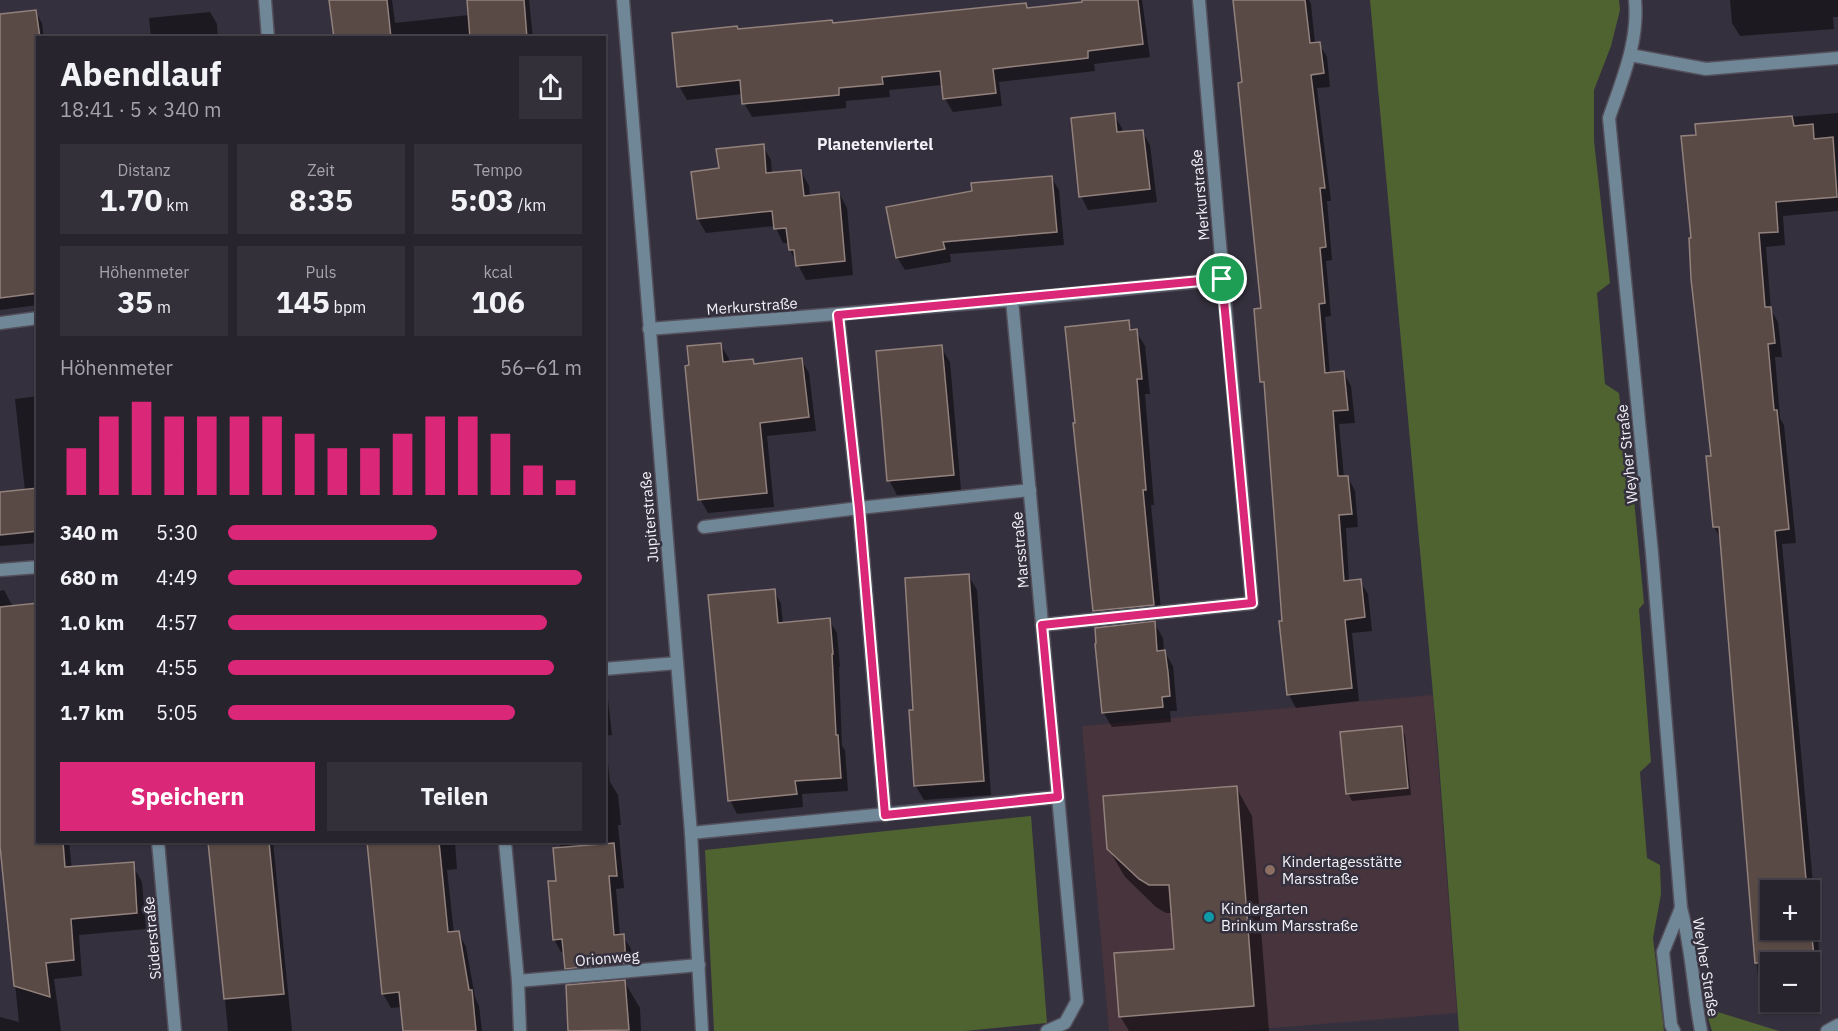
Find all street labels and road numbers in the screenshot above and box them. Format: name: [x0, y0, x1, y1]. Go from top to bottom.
street label: Merkurstraße: [1187, 149, 1213, 241]
street label: Merkurstraße: [706, 293, 798, 319]
street label: Weyher Straße: [1612, 403, 1642, 505]
street label: Jupiterstraße: [636, 471, 662, 563]
street label: Marsstraße: [1007, 511, 1033, 589]
street label: Süderstraße: [139, 896, 165, 980]
street label: Weyher Straße: [1689, 916, 1723, 1018]
street label: Orionweg: [574, 946, 640, 970]

